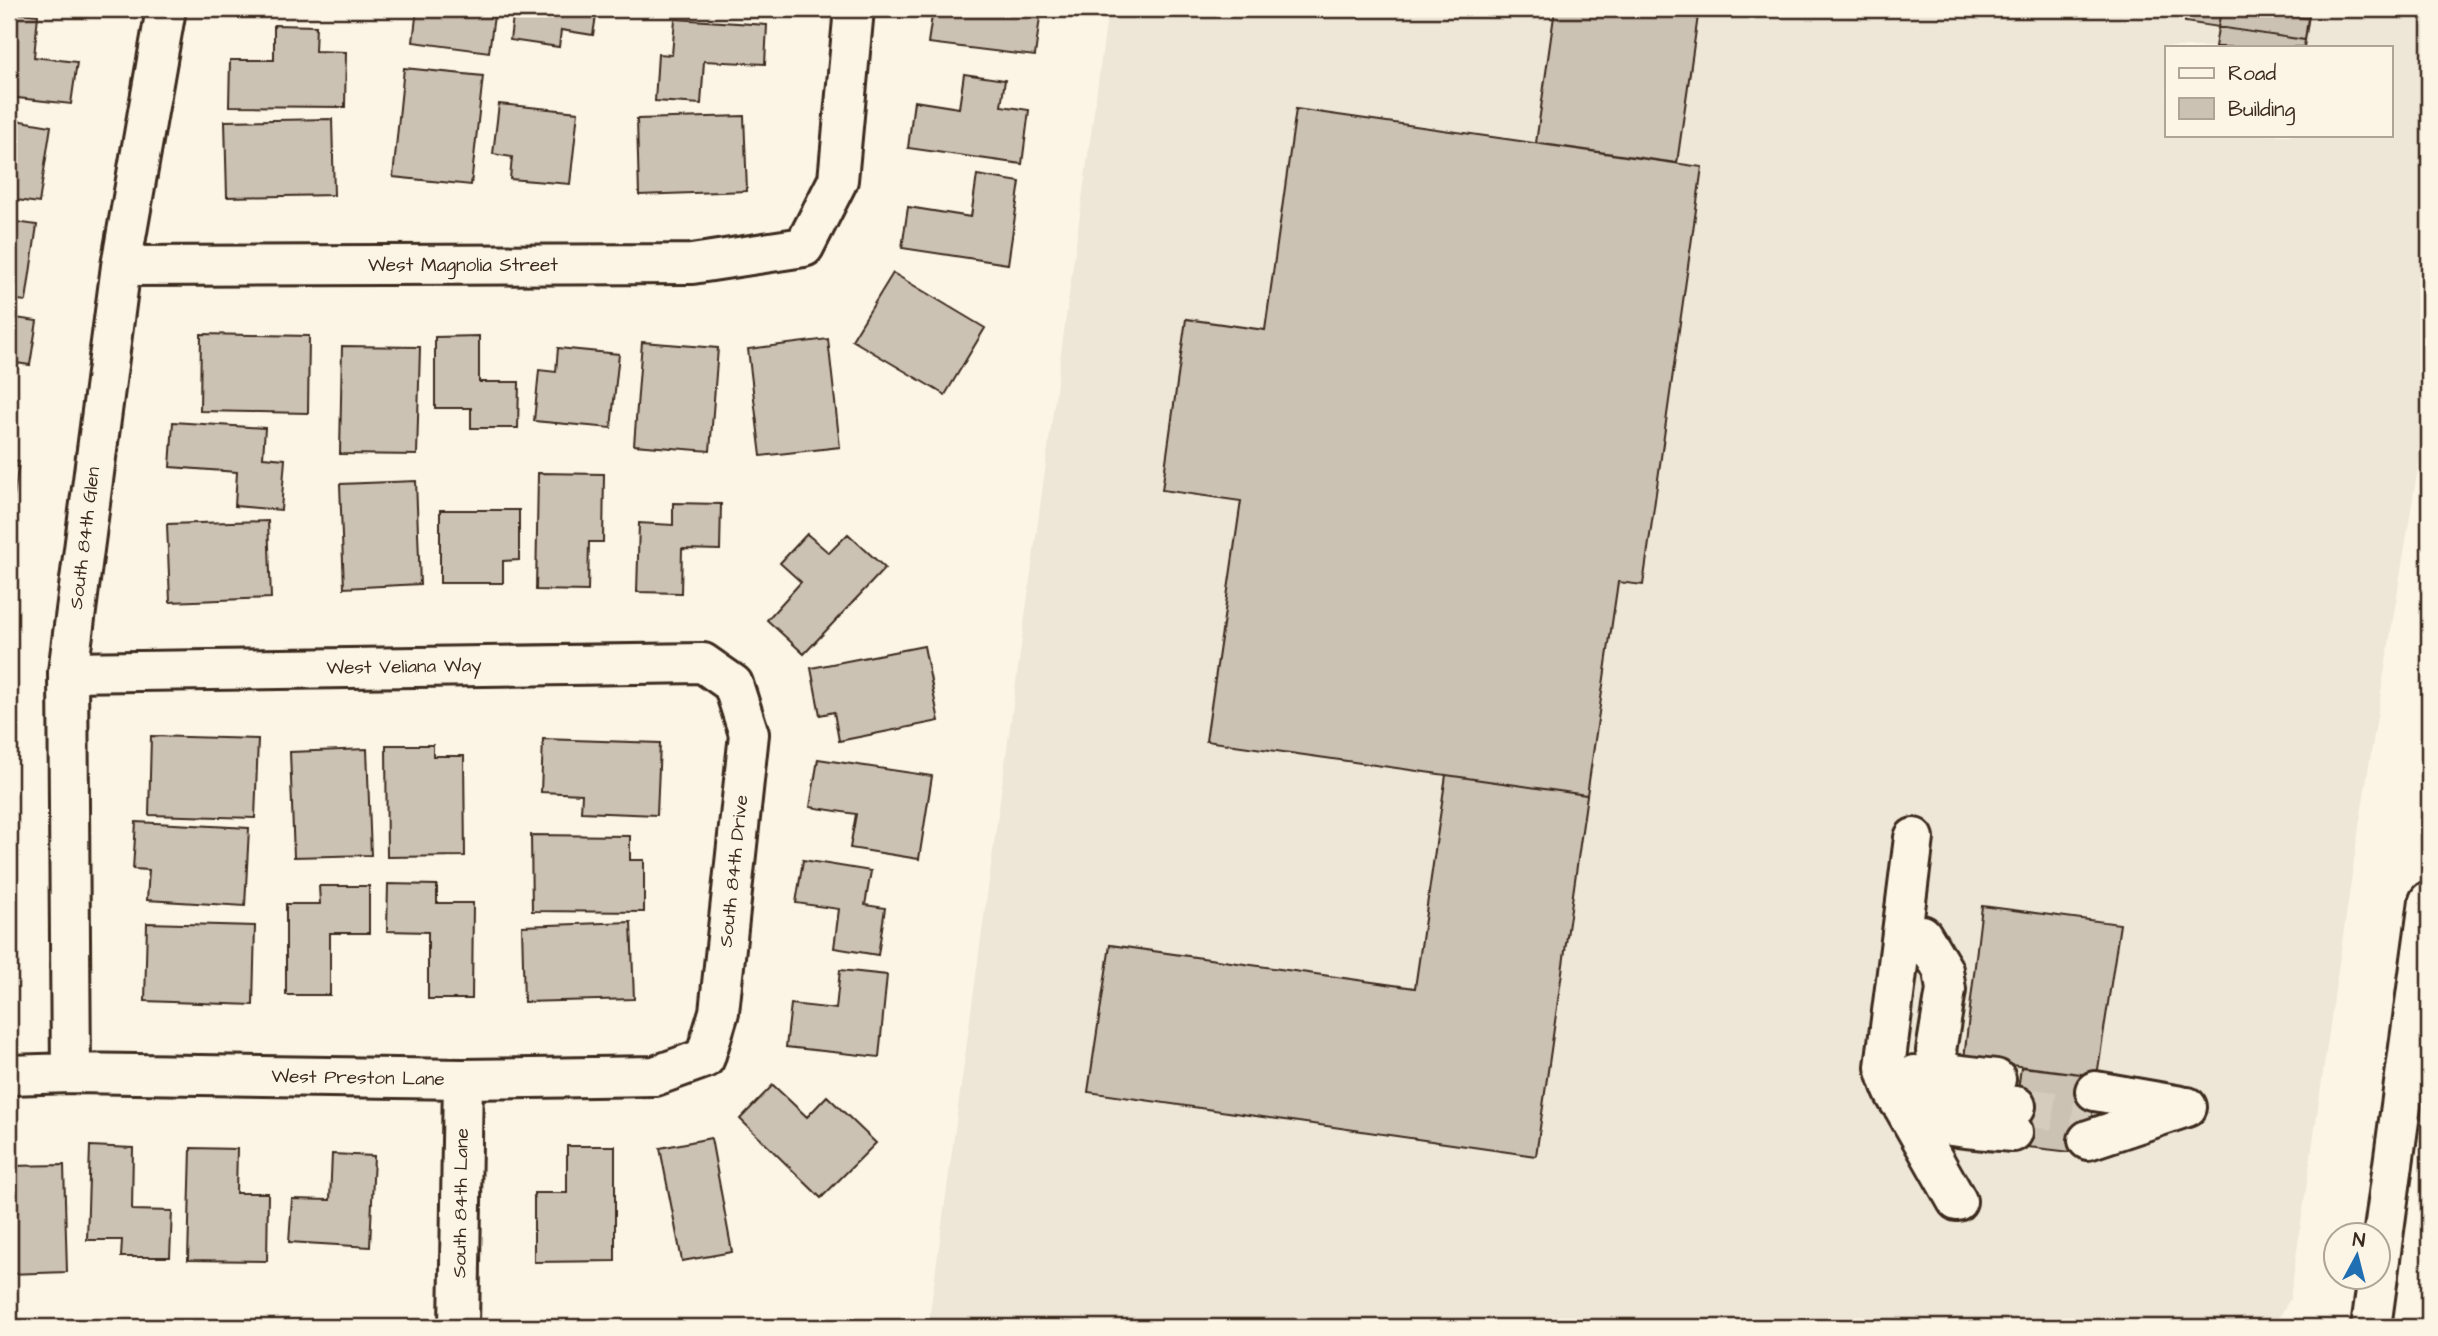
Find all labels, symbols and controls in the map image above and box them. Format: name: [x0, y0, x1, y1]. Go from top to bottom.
legend: [2165, 46, 2392, 136]
text: Road: [2228, 59, 2276, 88]
text: Building: [2228, 95, 2296, 126]
street label: West Magnolia Street: [368, 252, 558, 280]
street label: South 84th Glen: [63, 465, 107, 611]
street label: West Veliana Way: [326, 652, 483, 683]
street label: South 84th Drive: [713, 794, 755, 948]
street label: West Preston Lane: [271, 1063, 445, 1093]
street label: South 84th Lane: [446, 1128, 476, 1278]
north arrow: [2322, 1220, 2392, 1290]
text: N: [2351, 1226, 2367, 1255]

